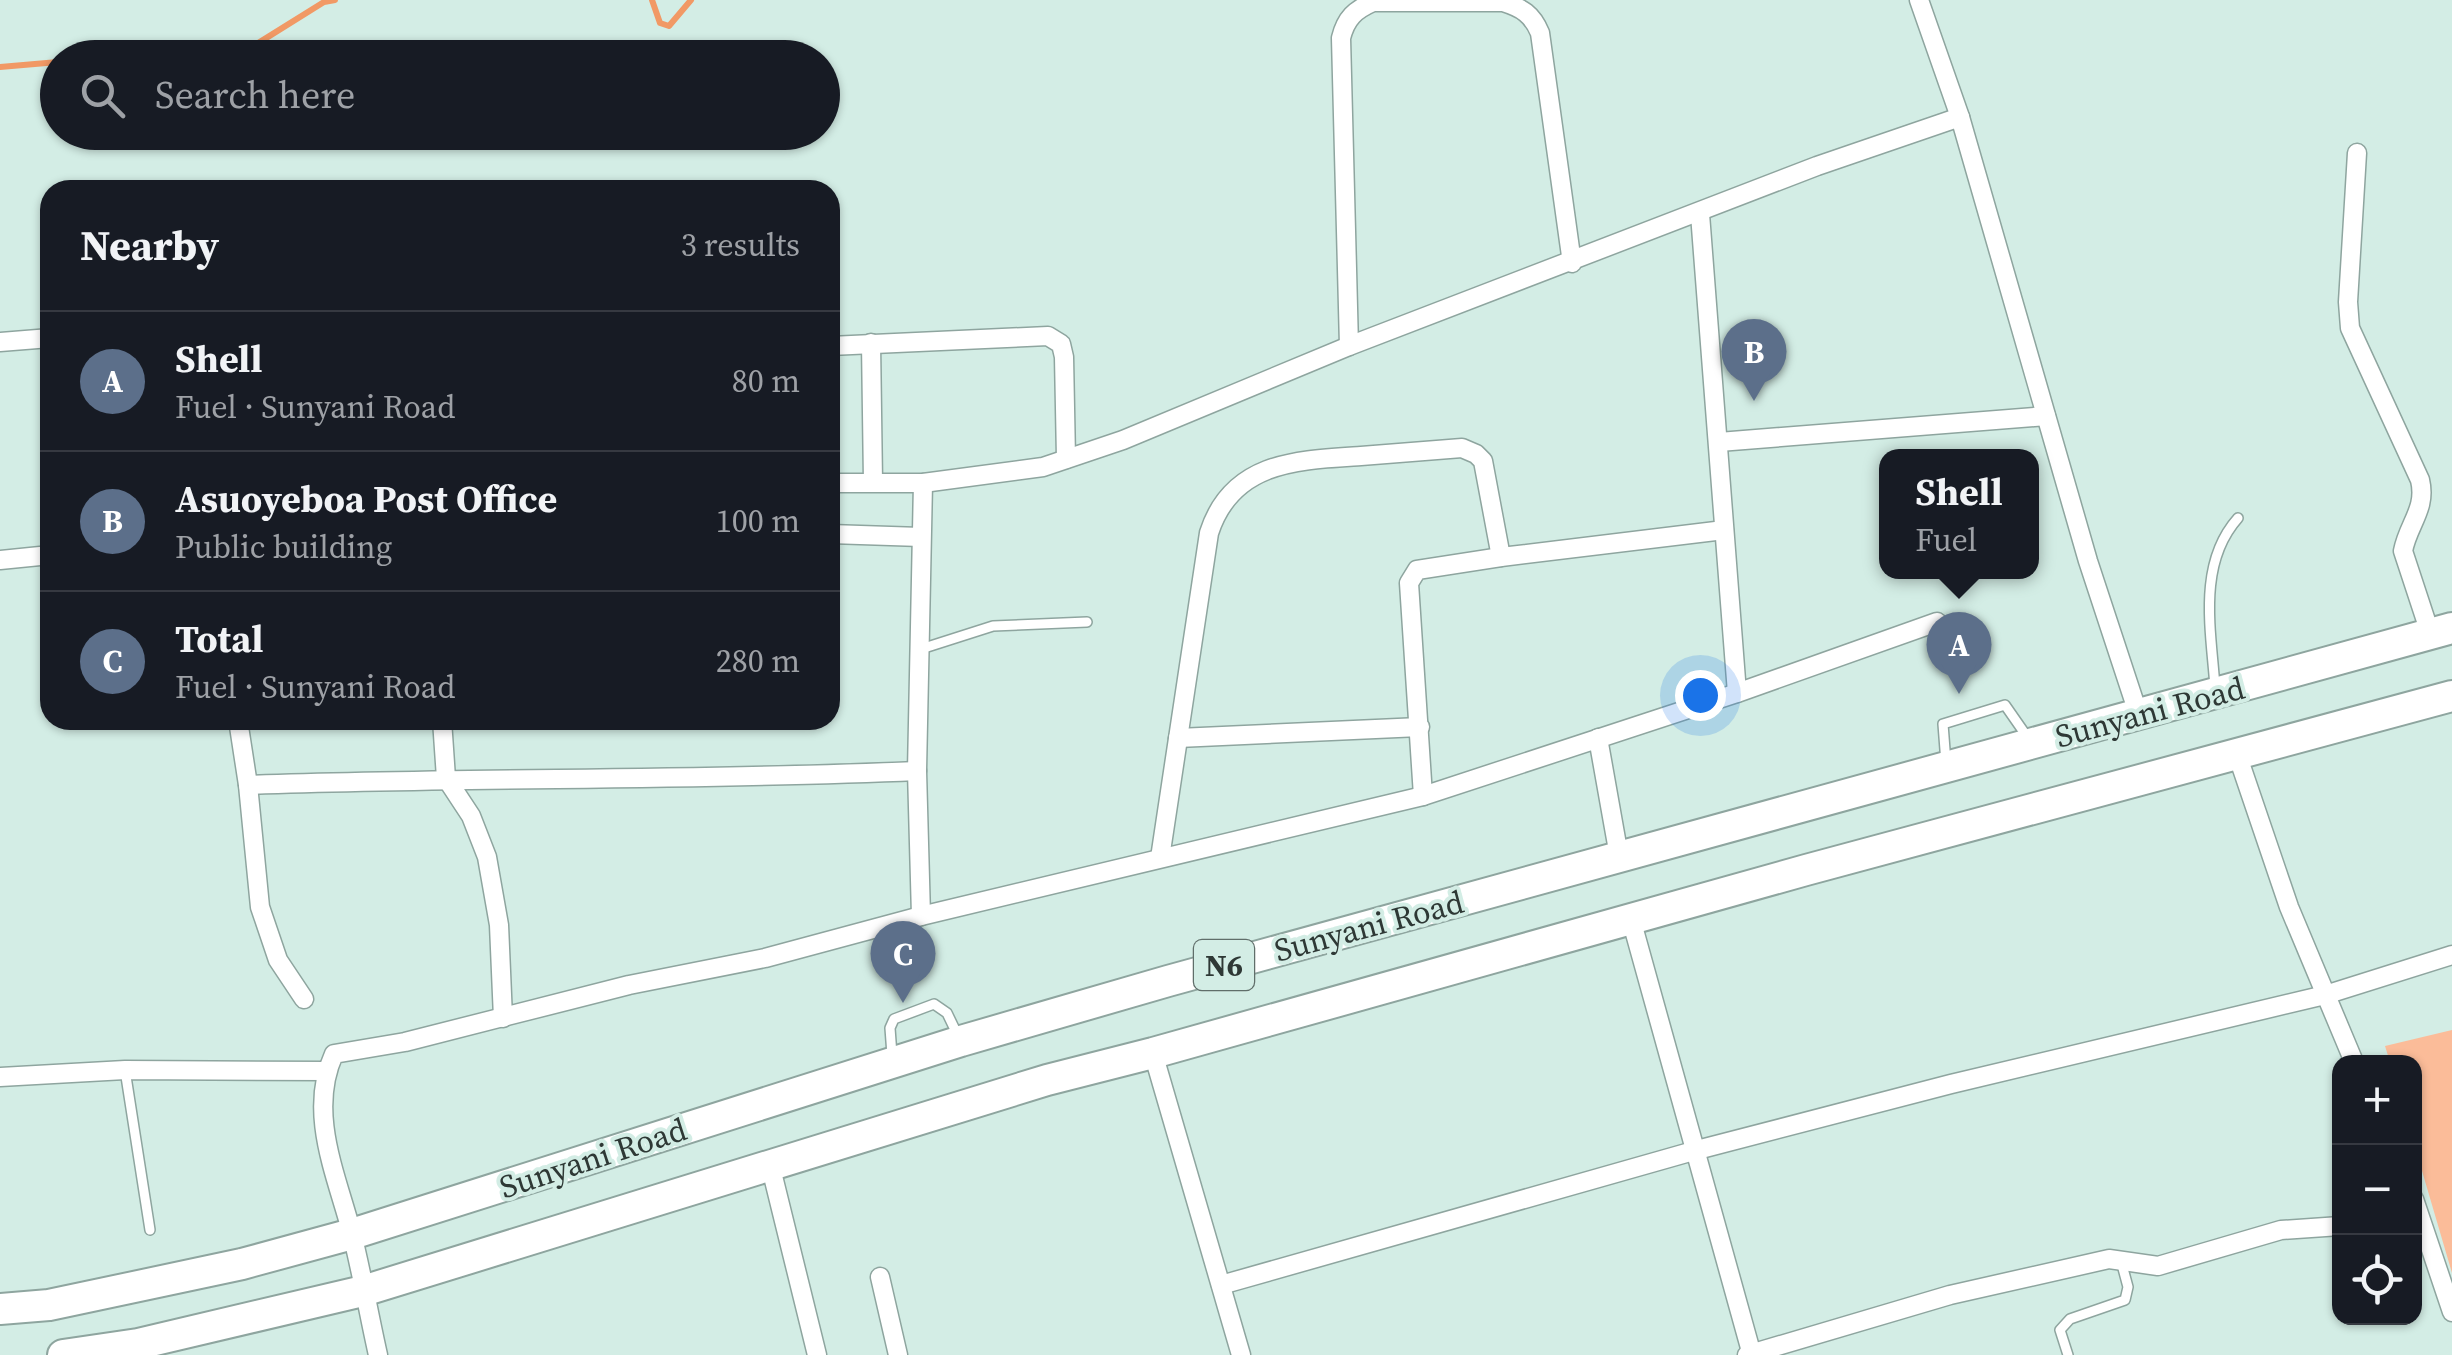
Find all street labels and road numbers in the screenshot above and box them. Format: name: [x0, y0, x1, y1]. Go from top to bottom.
street label: Sunyani Road: [2051, 666, 2249, 758]
street label: Sunyani Road: [1270, 880, 1468, 972]
road number: N6: [1194, 940, 1254, 990]
street label: Sunyani Road: [494, 1107, 692, 1209]

